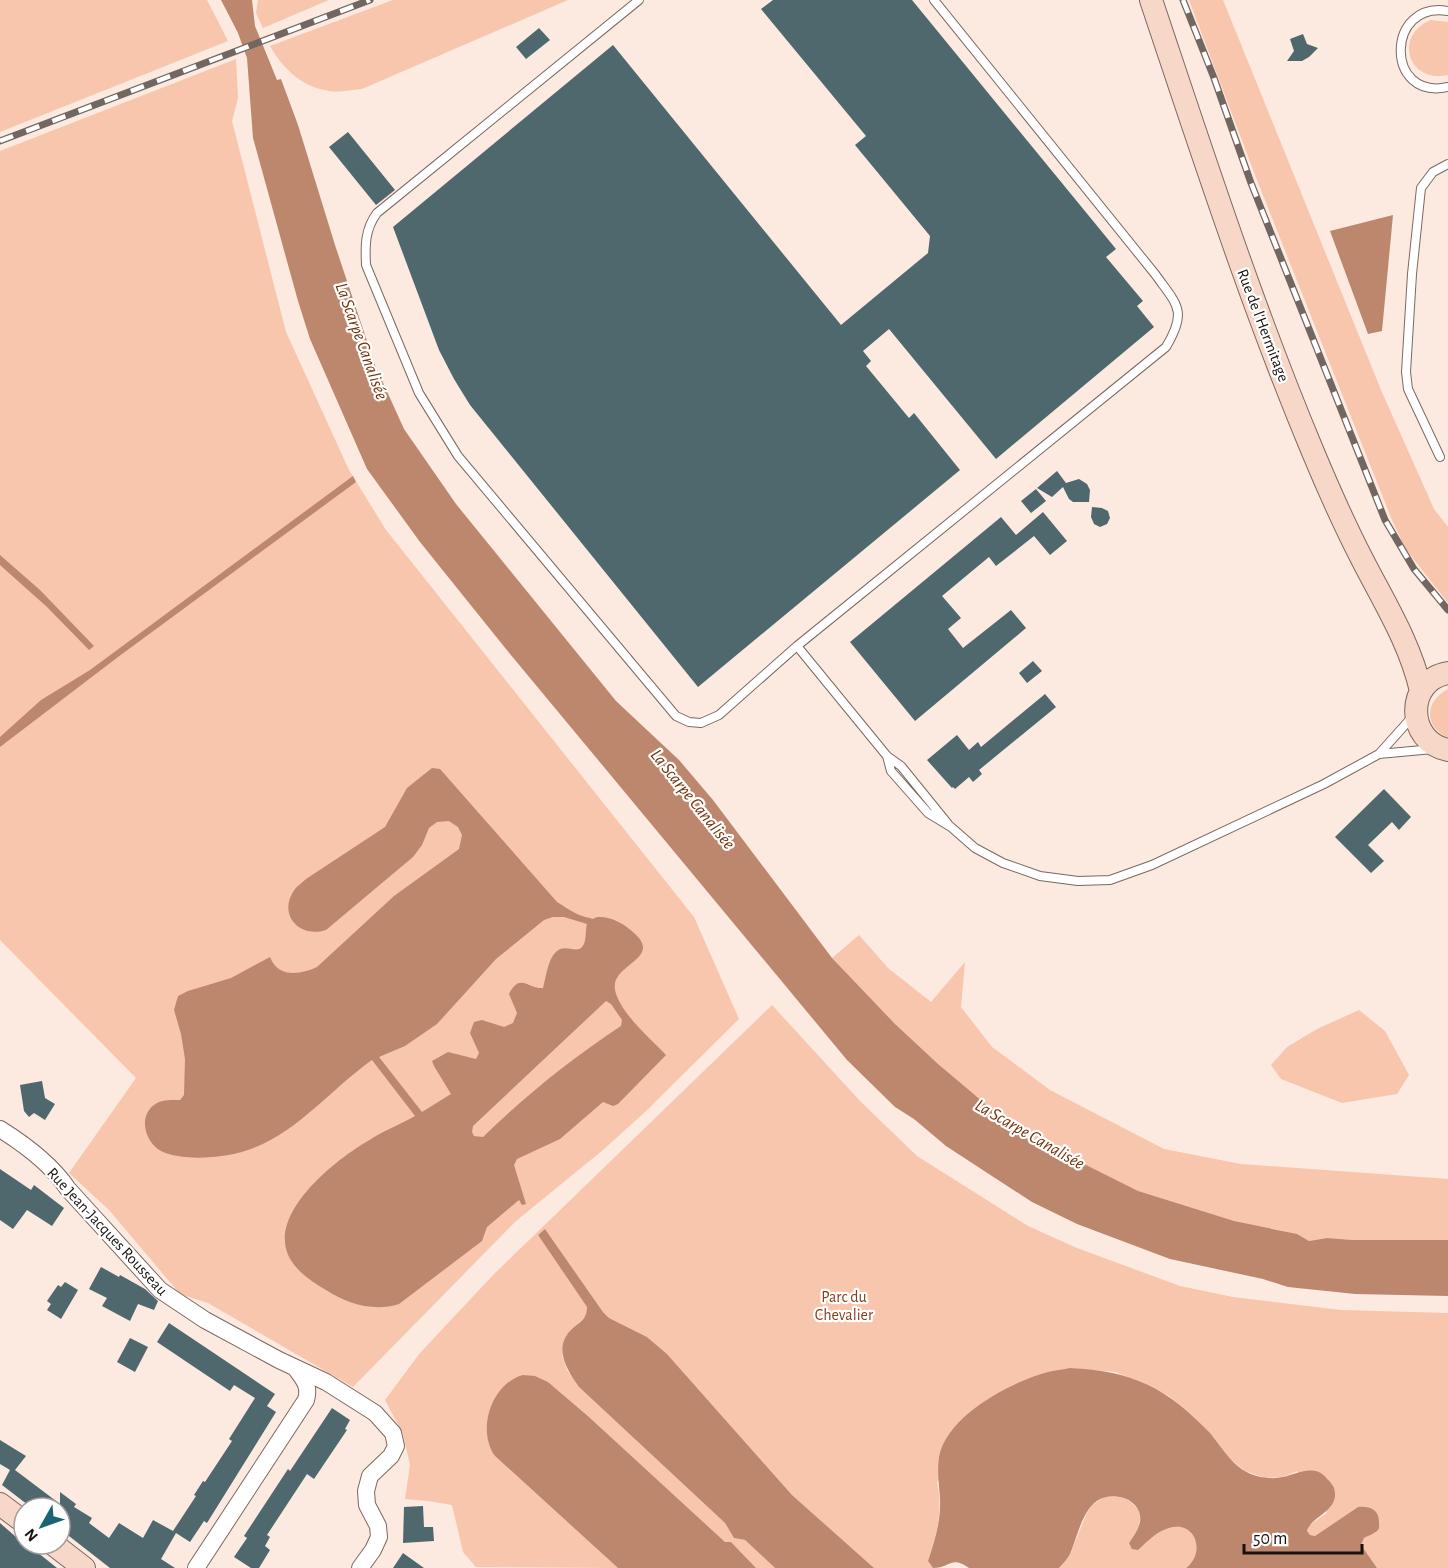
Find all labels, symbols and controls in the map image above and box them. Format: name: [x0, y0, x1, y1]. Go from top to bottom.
street label: Rue de l'Hermitage: [1234, 267, 1292, 384]
water label: La Scarpe Canalisée: [332, 281, 391, 402]
water label: La Scarpe Canalisée: [647, 746, 738, 853]
water label: La Scarpe Canalisée: [972, 1096, 1087, 1173]
street label: Rue Jean-Jacques Rousseau: [44, 1165, 170, 1299]
park label: Parc du Chevalier: [815, 1289, 874, 1323]
north arrow: [12, 1496, 72, 1556]
scale bar: [1244, 1517, 1362, 1555]
text: N: [22, 1526, 41, 1544]
text: 50 m: [1253, 1530, 1287, 1548]

